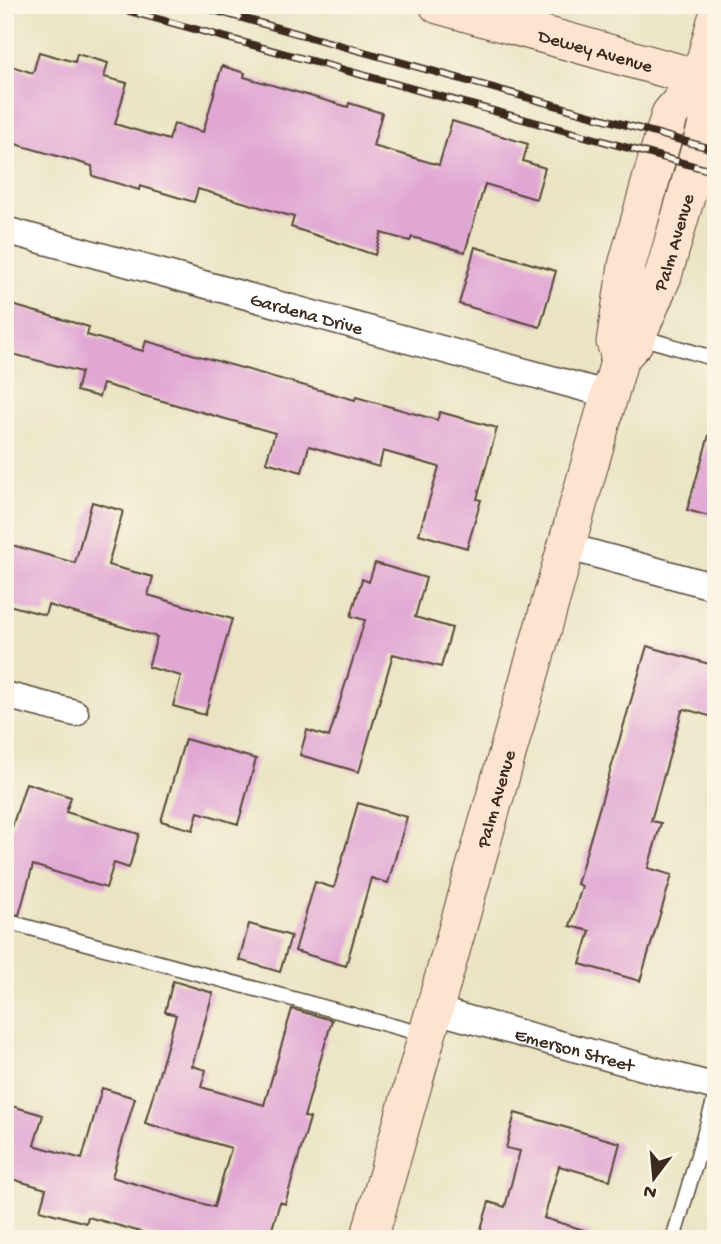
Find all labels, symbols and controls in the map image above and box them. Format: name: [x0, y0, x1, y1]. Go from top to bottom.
street label: Dewey Avenue: [533, 25, 655, 80]
street label: Palm Avenue: [649, 191, 701, 296]
street label: Gardena Drive: [247, 289, 365, 342]
street label: Palm Avenue: [473, 748, 523, 852]
street label: Emerson Street: [512, 1024, 638, 1080]
north arrow: [620, 1142, 690, 1212]
text: N: [641, 1178, 659, 1204]

